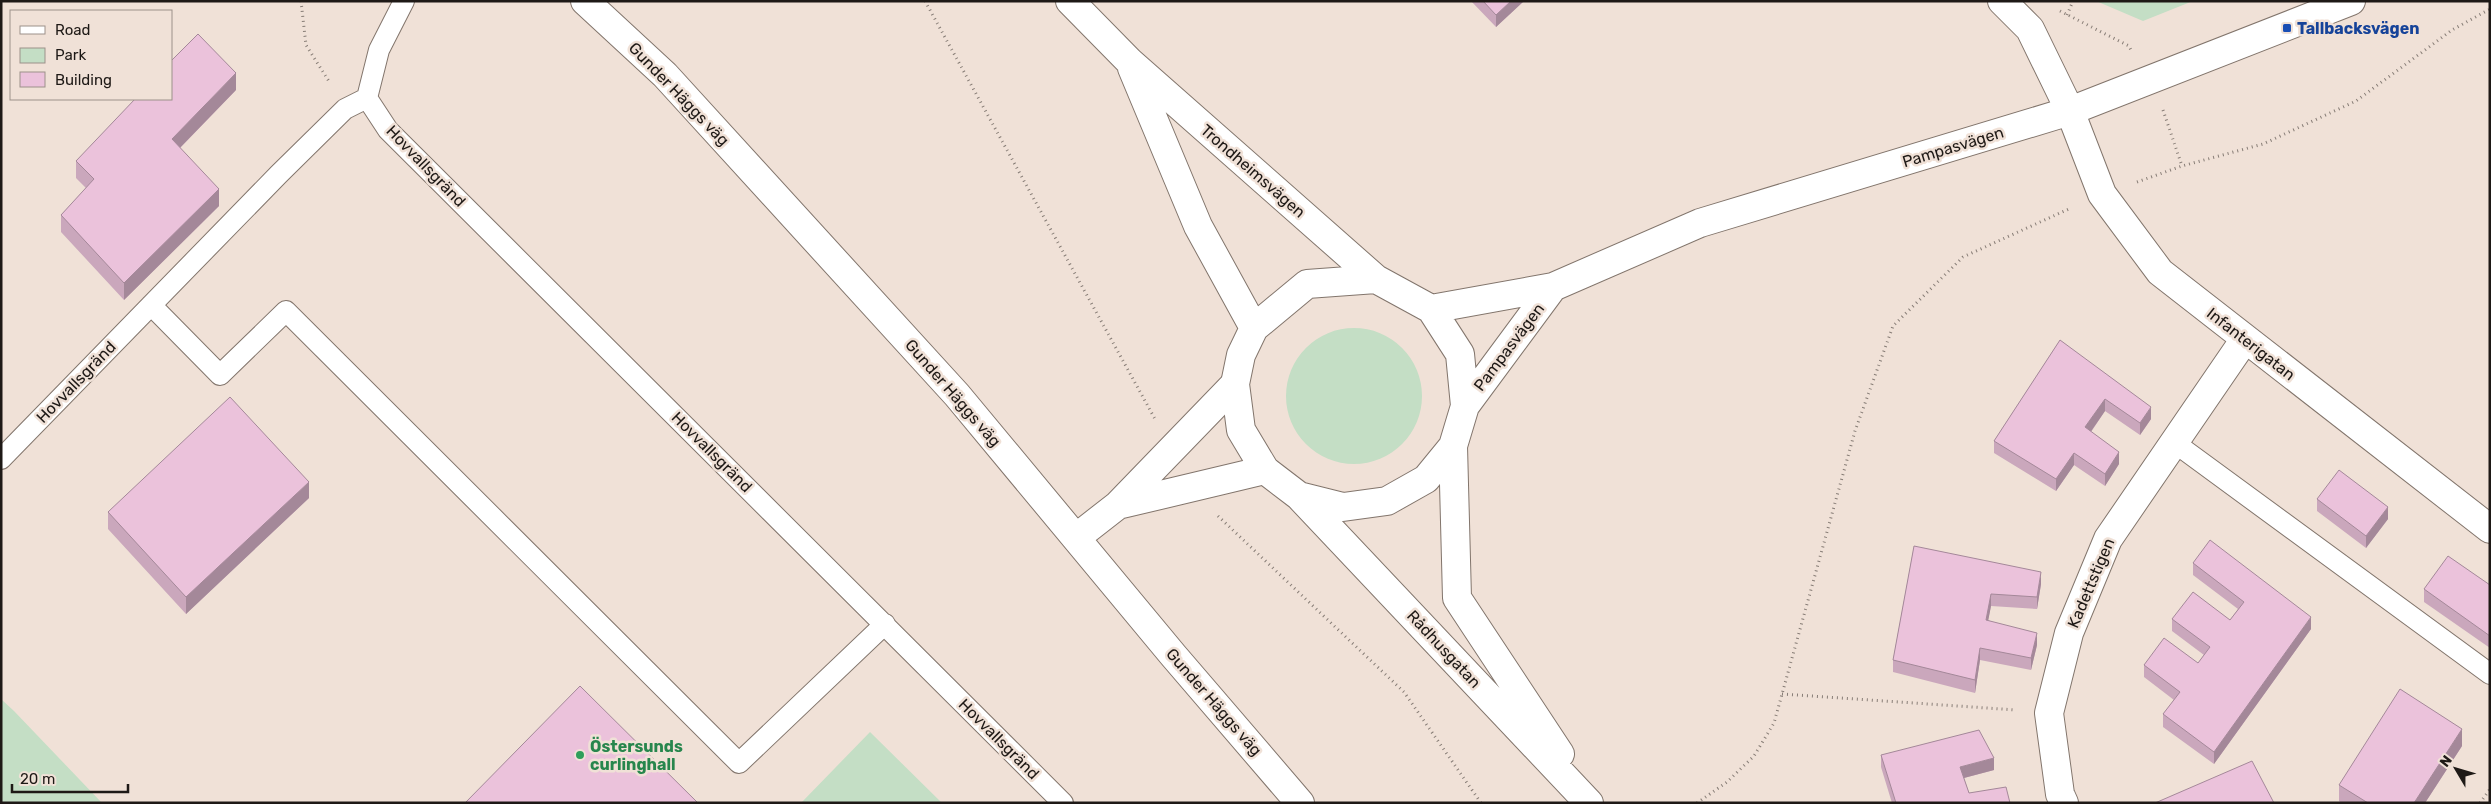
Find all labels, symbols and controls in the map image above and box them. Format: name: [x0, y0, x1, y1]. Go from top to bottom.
legend: [10, 10, 172, 100]
place label: Tallbacksvägen: [2297, 19, 2420, 38]
text: Road: [55, 21, 91, 39]
marker: Tallbacksvägen: [2281, 22, 2293, 34]
street label: Gunder Häggs väg: [625, 38, 733, 150]
text: Park: [55, 46, 86, 64]
text: Building: [55, 71, 112, 89]
street label: Trondheimsvägen: [1197, 120, 1309, 222]
street label: Hovvallsgränd: [382, 121, 470, 211]
street label: Pampasvägen: [1900, 123, 2006, 171]
street label: Pampasvägen: [1470, 299, 1548, 395]
street label: Infanterigatan: [2203, 304, 2299, 384]
street label: Gunder Häggs väg: [901, 335, 1005, 451]
street label: Hovvallsgränd: [32, 337, 120, 427]
street label: Hovvallsgränd: [668, 408, 756, 496]
street label: Kadettstigen: [2064, 535, 2118, 631]
street label: Rådhusgatan: [1403, 606, 1485, 692]
street label: Gunder Häggs väg: [1162, 644, 1266, 760]
street label: Hovvallsgränd: [955, 695, 1043, 783]
place label: Östersunds curlinghall: [590, 736, 683, 774]
north arrow: [2431, 744, 2481, 794]
marker: Östersunds curlinghall: [574, 749, 586, 761]
text: N: [2436, 752, 2456, 771]
scale bar: [12, 762, 129, 794]
text: 20 m: [20, 770, 55, 788]

